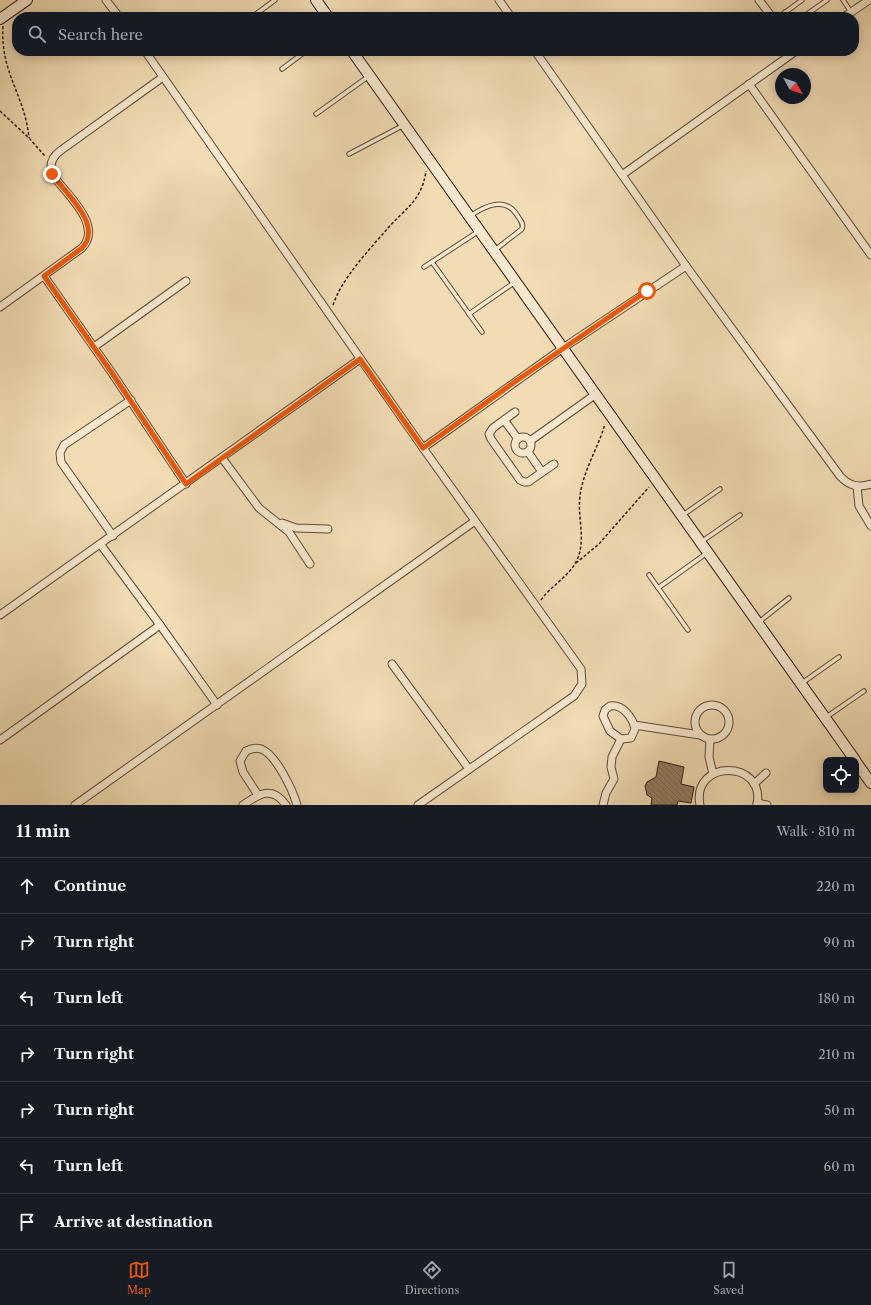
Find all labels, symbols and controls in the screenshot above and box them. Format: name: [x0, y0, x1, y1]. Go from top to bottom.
search box: [12, 12, 859, 56]
icon: search: [26, 23, 48, 45]
text: Search here: [58, 25, 143, 44]
north arrow: [775, 68, 811, 104]
route end: [43, 165, 61, 183]
route start: [638, 282, 656, 300]
map controls: [823, 757, 859, 793]
button: locate: [823, 757, 859, 793]
text: 11 min: [16, 821, 70, 841]
text: Walk · 810 m: [776, 823, 855, 839]
icon: ahead: [16, 875, 38, 897]
text: Continue: [54, 876, 126, 895]
text: 220 m: [816, 878, 855, 894]
icon: right: [16, 931, 38, 953]
text: Turn right: [54, 932, 134, 951]
text: 90 m: [824, 934, 855, 950]
icon: left: [16, 987, 38, 1009]
text: Turn left: [54, 988, 123, 1007]
text: 180 m: [818, 990, 855, 1006]
icon: right: [16, 1043, 38, 1065]
text: Turn right: [54, 1044, 134, 1063]
text: 210 m: [818, 1046, 855, 1062]
icon: right: [16, 1099, 38, 1121]
text: Turn right: [54, 1100, 134, 1119]
text: 50 m: [824, 1102, 855, 1118]
icon: left: [16, 1155, 38, 1177]
text: Turn left: [54, 1156, 123, 1175]
text: 60 m: [824, 1158, 855, 1174]
icon: arrive: [16, 1211, 38, 1233]
text: Arrive at destination: [54, 1212, 213, 1231]
tab: Map: [127, 1259, 151, 1297]
tab: Directions: [405, 1259, 459, 1297]
tab: Saved: [713, 1259, 744, 1297]

